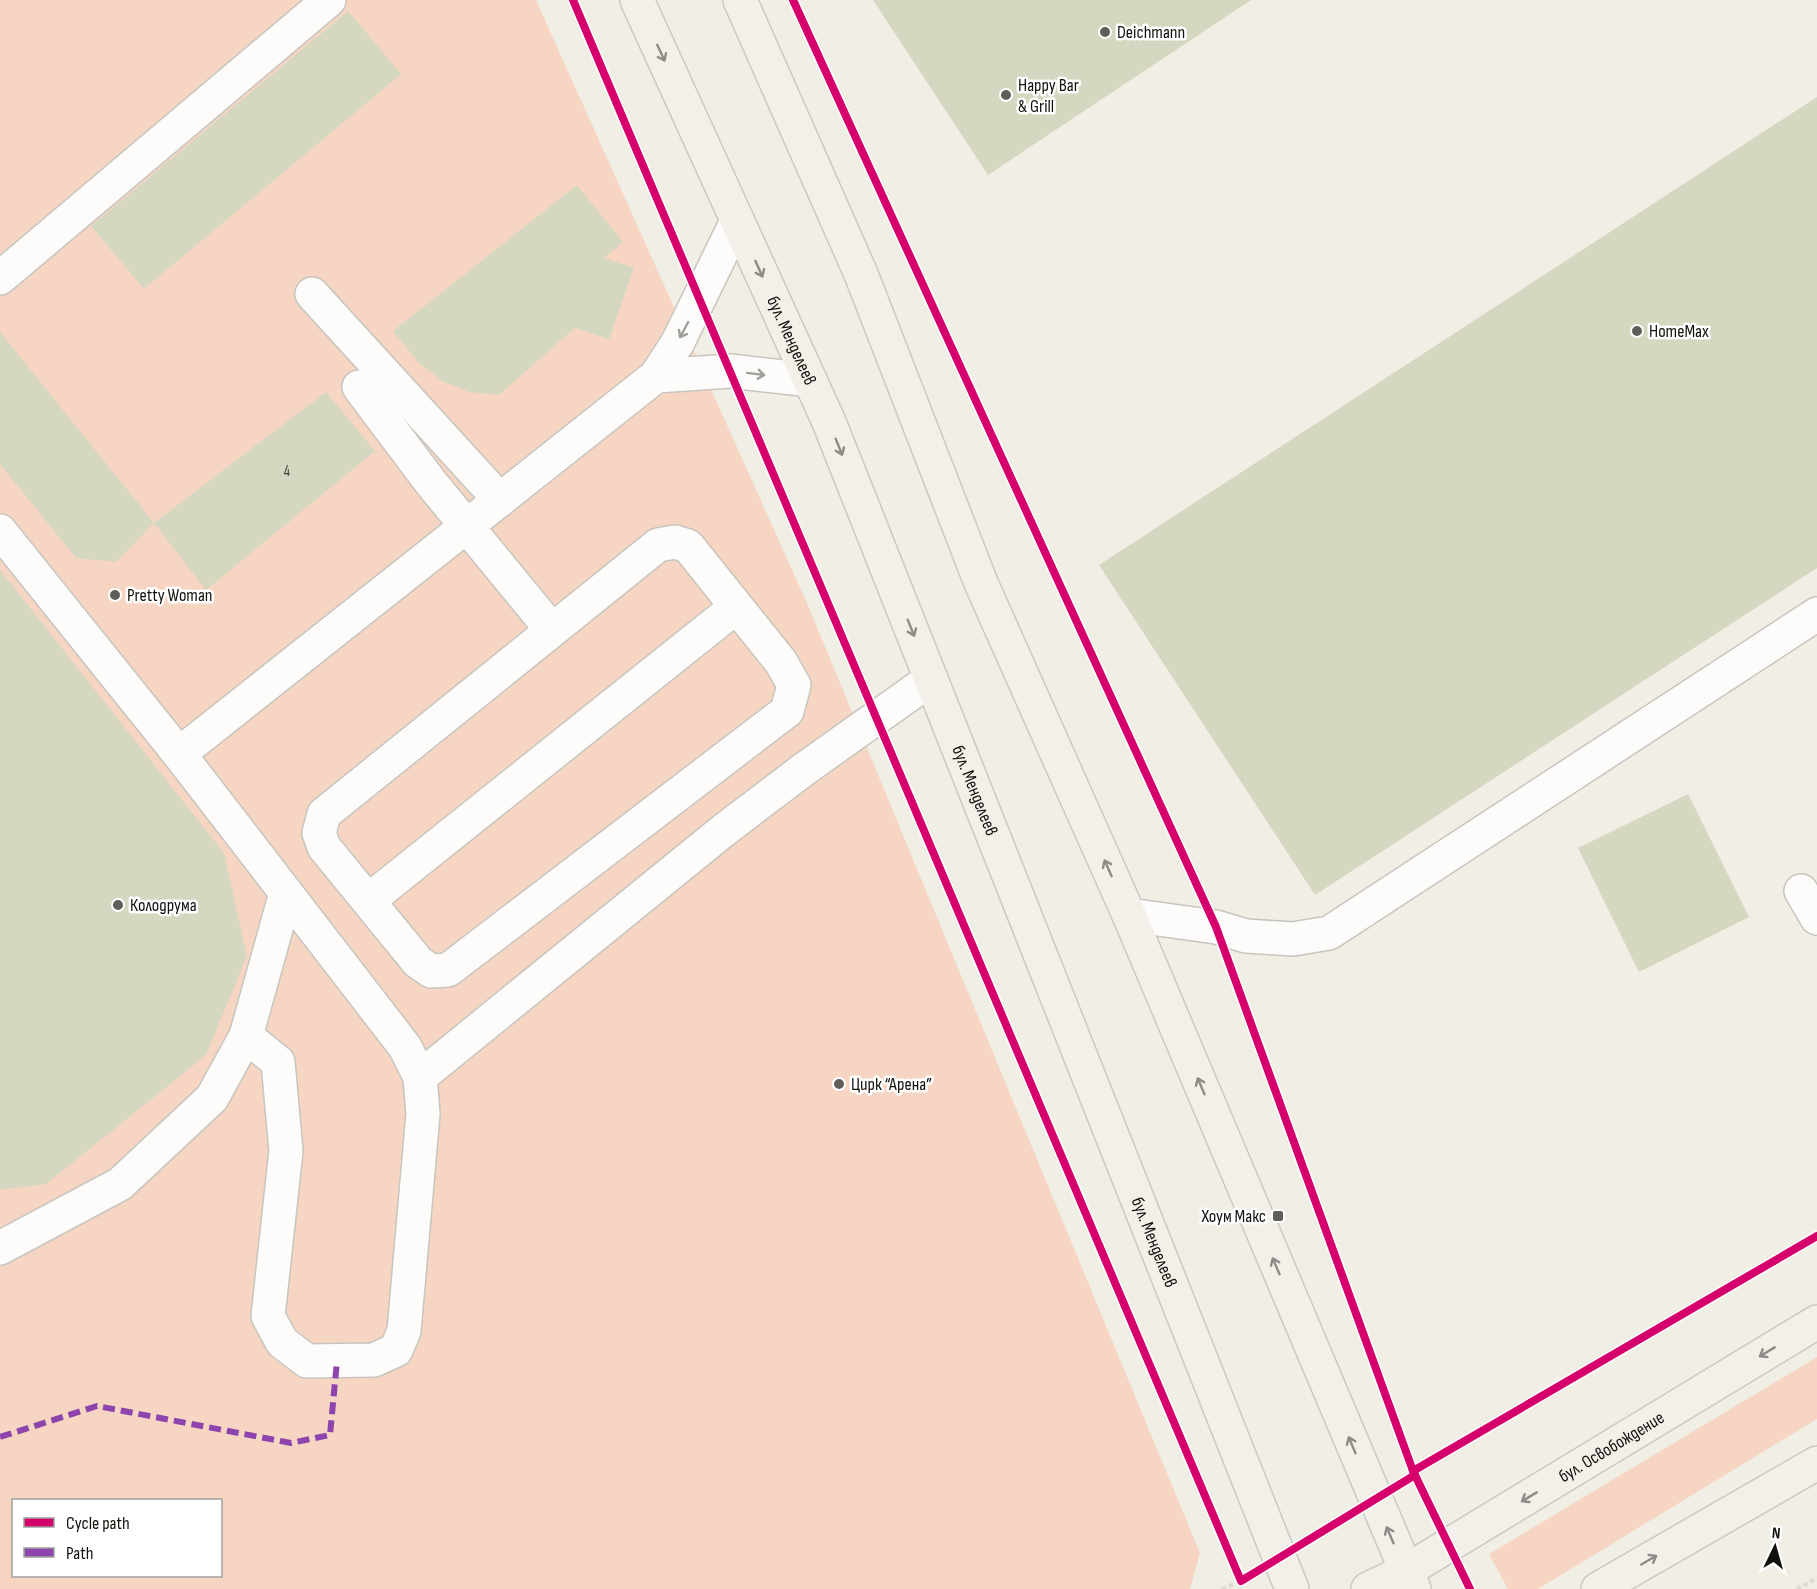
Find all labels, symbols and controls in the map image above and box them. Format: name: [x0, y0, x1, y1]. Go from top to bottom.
place label: Deichmann: [1117, 22, 1185, 43]
marker: Deichmann: [1098, 25, 1112, 39]
one-way arrow: [655, 44, 667, 62]
place label: Happy Bar & Grill: [1018, 75, 1079, 117]
marker: Happy Bar & Grill: [999, 88, 1013, 102]
one-way arrow: [754, 259, 765, 277]
street label: бул. Менделеев: [762, 293, 821, 388]
one-way arrow: [678, 321, 690, 338]
place label: HomeMax: [1649, 321, 1709, 342]
marker: HomeMax: [1630, 324, 1644, 338]
one-way arrow: [745, 368, 765, 379]
one-way arrow: [834, 437, 845, 456]
house number: 4: [284, 462, 290, 481]
place label: Pretty Woman: [127, 585, 213, 606]
marker: Pretty Woman: [108, 588, 122, 602]
one-way arrow: [906, 618, 917, 637]
street label: бул. Менделеев: [947, 742, 1002, 839]
one-way arrow: [1102, 859, 1113, 878]
place label: Колодрума: [130, 895, 197, 916]
marker: Колодрума: [111, 898, 125, 912]
place label: Цирк “Арена”: [851, 1074, 932, 1095]
marker: Цирк “Арена”: [832, 1077, 846, 1091]
one-way arrow: [1195, 1077, 1206, 1096]
street label: бул. Менделеев: [1127, 1194, 1181, 1291]
place label: Хоум Макс: [1200, 1206, 1266, 1227]
marker: Хоум Макс: [1271, 1209, 1285, 1223]
one-way arrow: [1270, 1257, 1281, 1275]
one-way arrow: [1759, 1347, 1776, 1359]
street label: бул. Освобождение: [1555, 1407, 1668, 1487]
one-way arrow: [1346, 1437, 1357, 1455]
one-way arrow: [1520, 1490, 1537, 1503]
legend: [12, 1499, 222, 1577]
text: Cycle path: [66, 1513, 130, 1534]
north arrow: [1745, 1517, 1805, 1577]
text: N: [1771, 1524, 1781, 1543]
one-way arrow: [1384, 1527, 1395, 1545]
text: Path: [66, 1543, 94, 1564]
one-way arrow: [1640, 1554, 1657, 1566]

